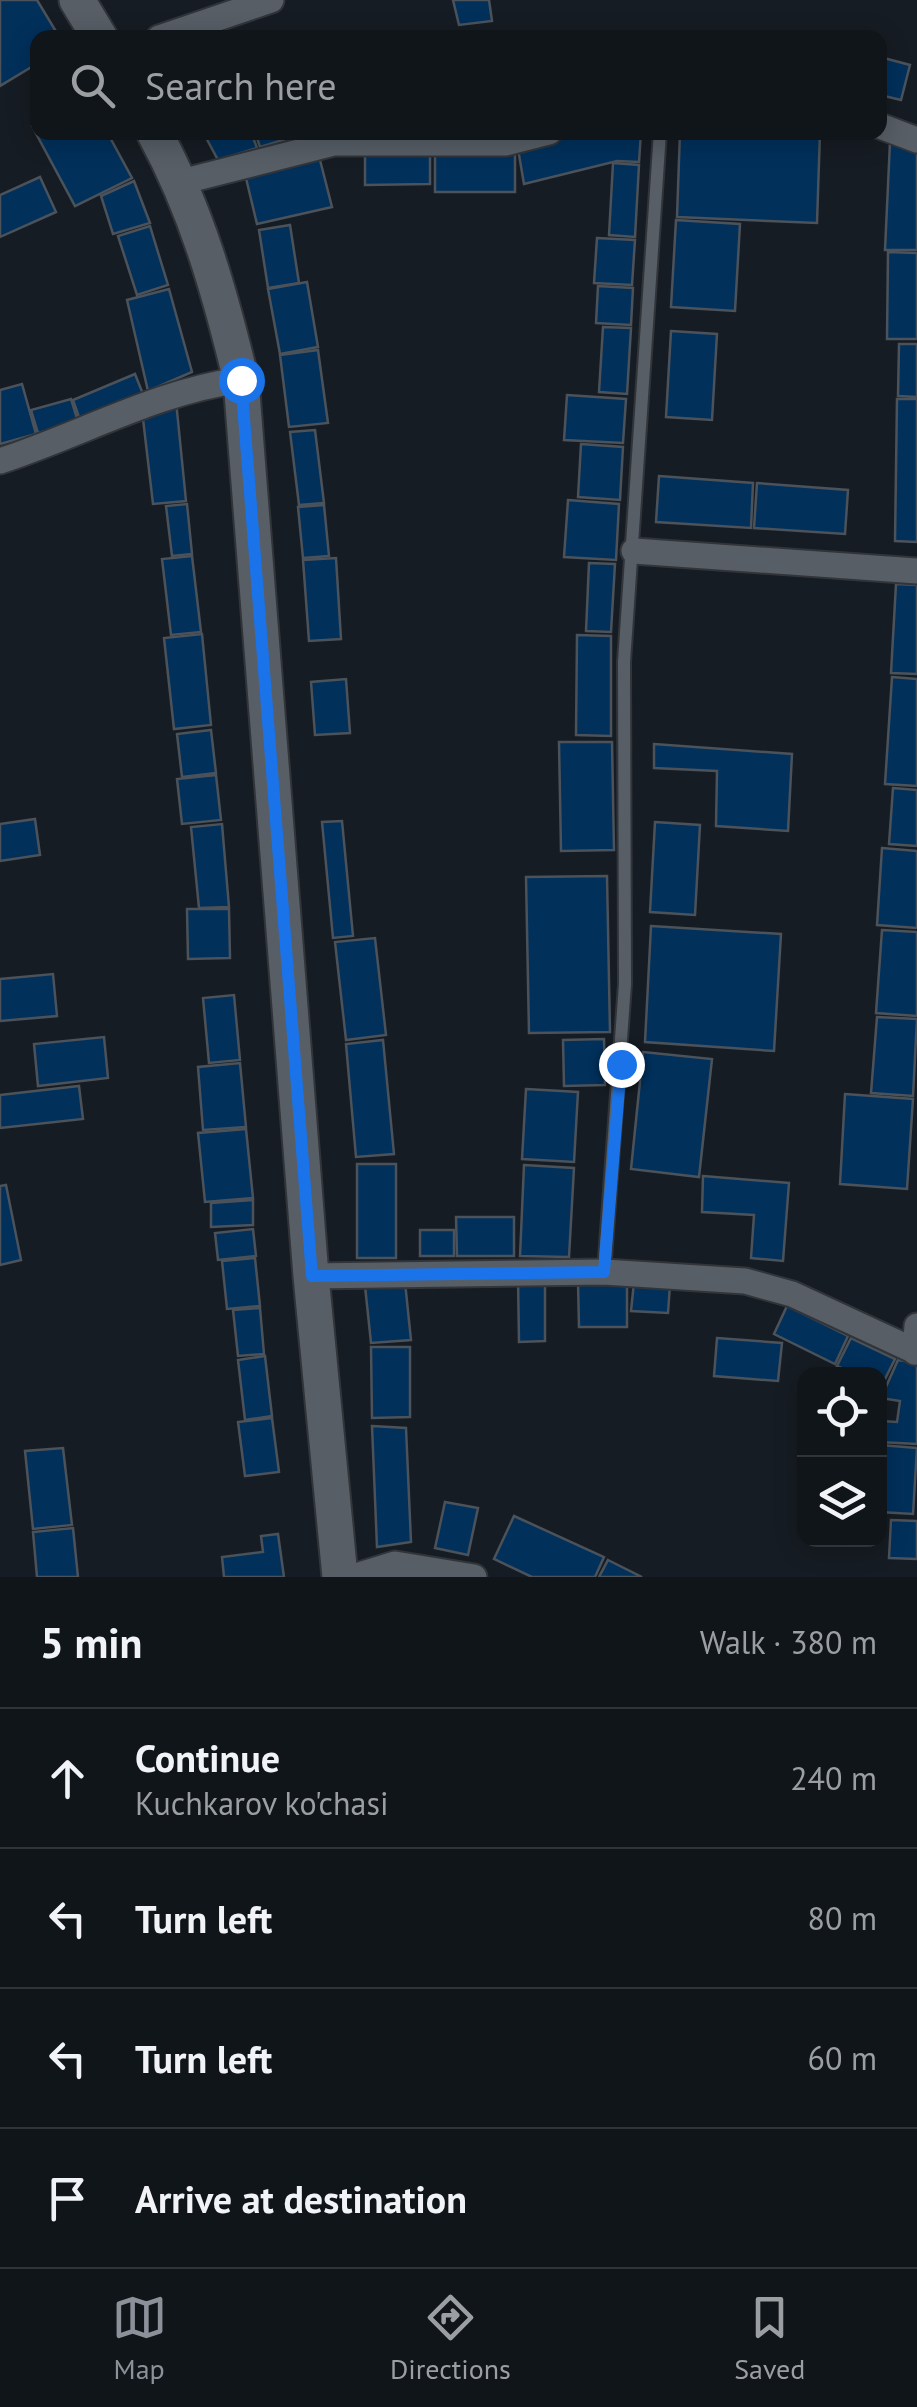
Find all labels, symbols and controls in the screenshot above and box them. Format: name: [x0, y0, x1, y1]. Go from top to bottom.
search box: [30, 30, 887, 140]
icon: search: [65, 58, 120, 113]
text: Search here: [145, 61, 337, 110]
route start: [219, 358, 265, 404]
route end: [599, 1042, 645, 1088]
map controls: [797, 1367, 887, 1547]
button: locate: [797, 1367, 887, 1457]
button: layers: [797, 1457, 887, 1547]
text: 5 min: [40, 1615, 142, 1670]
text: Walk · 380 m: [700, 1621, 877, 1663]
text: Continue: [135, 1733, 280, 1782]
icon: ahead: [40, 1751, 95, 1806]
text: 240 m: [790, 1757, 877, 1799]
text: Kuchkarov ko'chasi: [135, 1782, 388, 1824]
icon: left: [40, 1891, 95, 1946]
text: Turn left: [135, 1894, 272, 1943]
text: 80 m: [808, 1897, 877, 1939]
icon: left: [40, 2031, 95, 2086]
text: Turn left: [135, 2034, 272, 2083]
text: 60 m: [808, 2037, 877, 2079]
icon: arrive: [40, 2171, 95, 2226]
text: Arrive at destination: [135, 2174, 467, 2223]
tab: Map: [112, 2290, 167, 2387]
tab: Directions: [390, 2290, 511, 2387]
tab: Saved: [734, 2290, 805, 2387]

